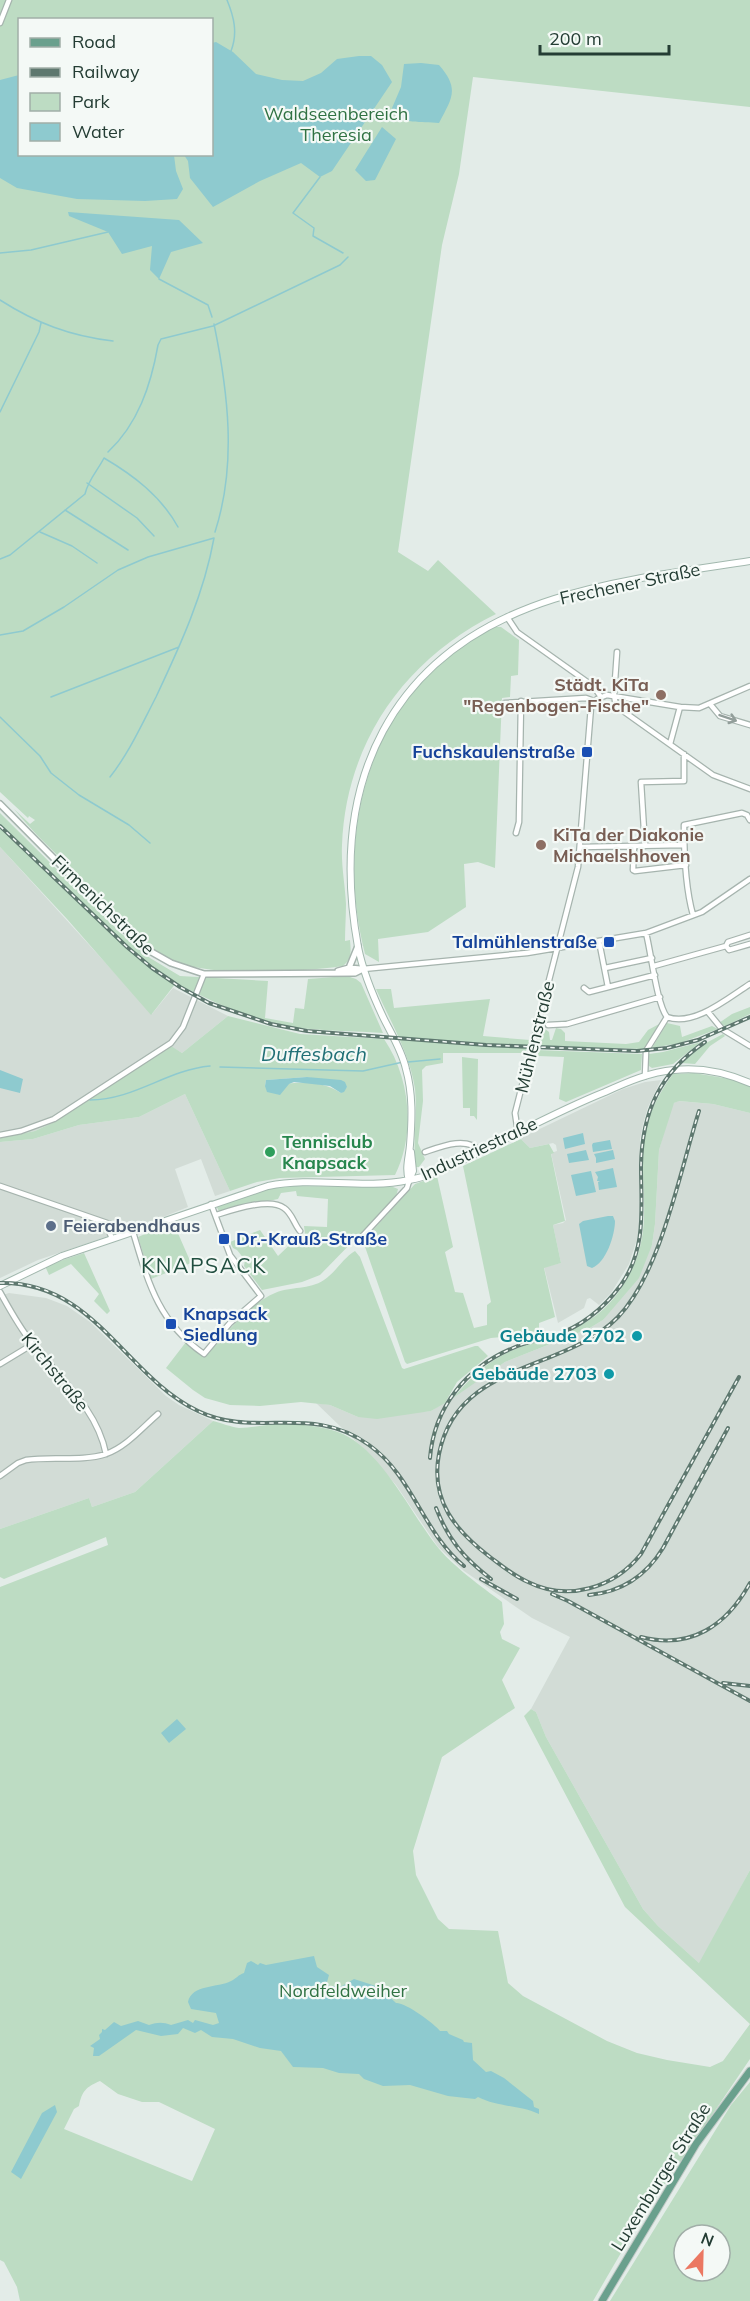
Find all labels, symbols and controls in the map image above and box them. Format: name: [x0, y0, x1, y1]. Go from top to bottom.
legend: [18, 18, 213, 156]
scale bar: [540, 18, 669, 56]
text: 200 m: [549, 27, 602, 50]
text: Road: [72, 30, 116, 53]
text: Railway: [72, 60, 140, 83]
text: Park: [72, 90, 111, 113]
park label: Waldseenbereich Theresia: [264, 102, 408, 146]
text: Water: [72, 120, 125, 143]
street label: Frechener Straße: [558, 557, 702, 610]
place label: Städt. KiTa "Regenbogen-Fische": [463, 673, 649, 717]
marker: Städt. KiTa "Regenbogen-Fische": [654, 688, 668, 702]
one-way arrow: [718, 713, 736, 724]
place label: Fuchskaulenstraße: [412, 740, 575, 763]
marker: Fuchskaulenstraße: [580, 745, 594, 759]
place label: KiTa der Diakonie Michaelshhoven: [553, 823, 704, 867]
marker: KiTa der Diakonie Michaelshhoven: [534, 838, 548, 852]
street label: Firmenichstraße: [47, 850, 160, 960]
place label: Talmühlenstraße: [452, 930, 597, 953]
marker: Talmühlenstraße: [602, 935, 616, 949]
street label: Mühlenstraße: [509, 979, 560, 1095]
water label: Duffesbach: [261, 1041, 367, 1066]
street label: Industriestraße: [417, 1112, 541, 1186]
place label: Tennisclub Knapsack: [282, 1130, 373, 1174]
marker: Tennisclub Knapsack: [263, 1145, 277, 1159]
place label: Feierabendhaus: [63, 1214, 200, 1237]
marker: Feierabendhaus: [44, 1219, 58, 1233]
place label: Dr.-Krauß-Straße: [236, 1227, 387, 1250]
marker: Dr.-Krauß-Straße: [217, 1232, 231, 1246]
district label: KNAPSACK: [141, 1252, 267, 1278]
place label: Knapsack Siedlung: [183, 1302, 268, 1346]
marker: Knapsack Siedlung: [164, 1317, 178, 1331]
place label: Gebäude 2702: [500, 1324, 625, 1347]
street label: Kirchstraße: [17, 1327, 94, 1416]
marker: Gebäude 2702: [630, 1329, 644, 1343]
place label: Gebäude 2703: [472, 1362, 597, 1385]
marker: Gebäude 2703: [602, 1367, 616, 1381]
park label: Nordfeldweiher: [279, 1979, 408, 2002]
street label: Luxemburger Straße: [606, 2098, 715, 2255]
north arrow: [672, 2223, 732, 2283]
text: N: [698, 2228, 717, 2251]

